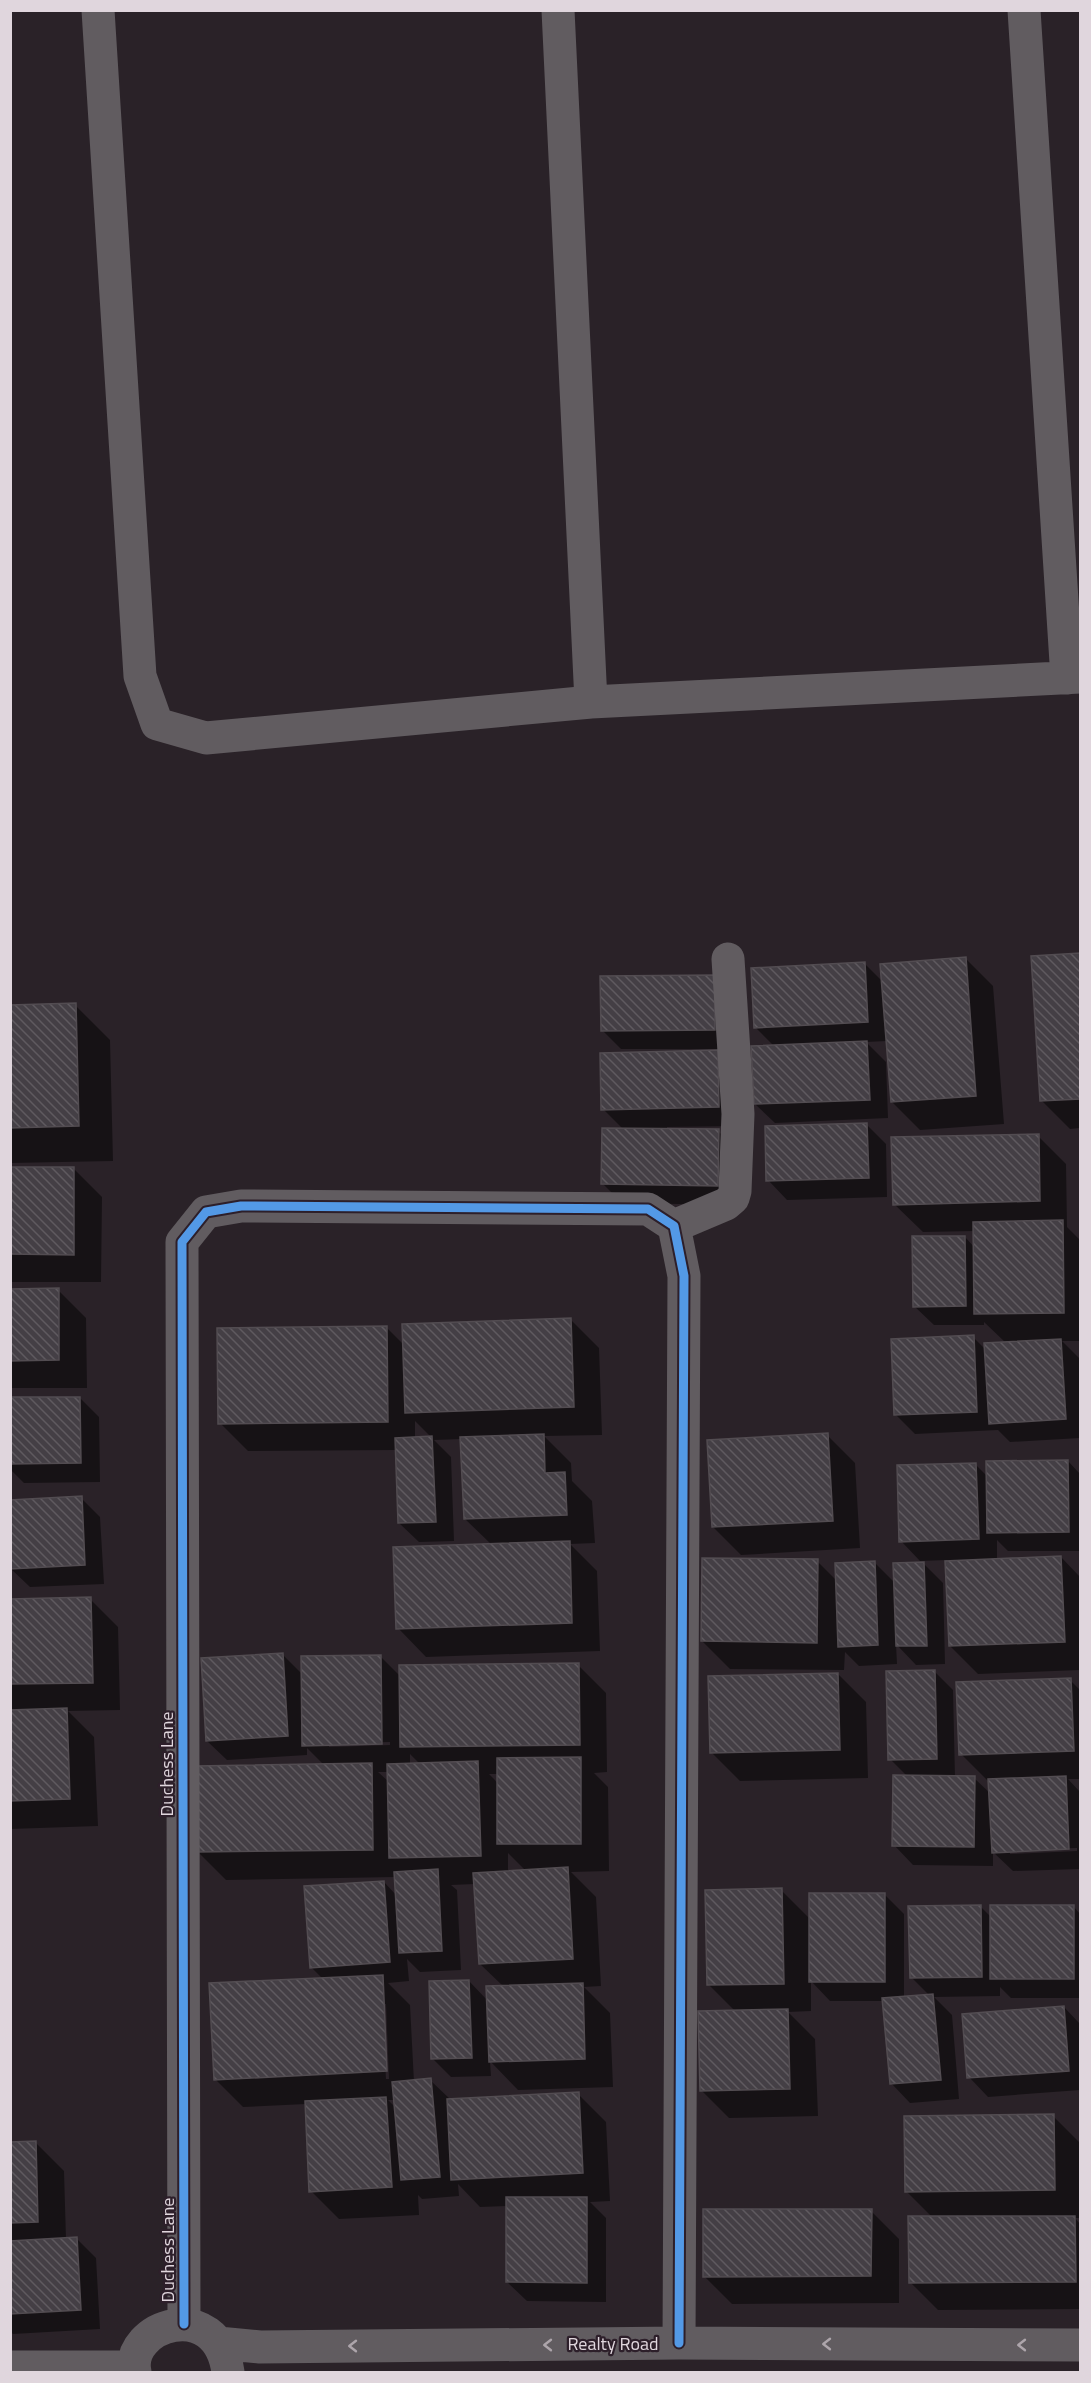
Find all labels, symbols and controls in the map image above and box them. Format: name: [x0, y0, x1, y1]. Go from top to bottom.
street label: Duchess Lane: [153, 1712, 180, 1816]
street label: Duchess Lane: [154, 2198, 181, 2302]
street label: Realty Road: [567, 2330, 659, 2357]
one-way arrow: [544, 2338, 553, 2351]
one-way arrow: [823, 2338, 832, 2350]
one-way arrow: [1018, 2339, 1027, 2351]
one-way arrow: [349, 2340, 358, 2352]

